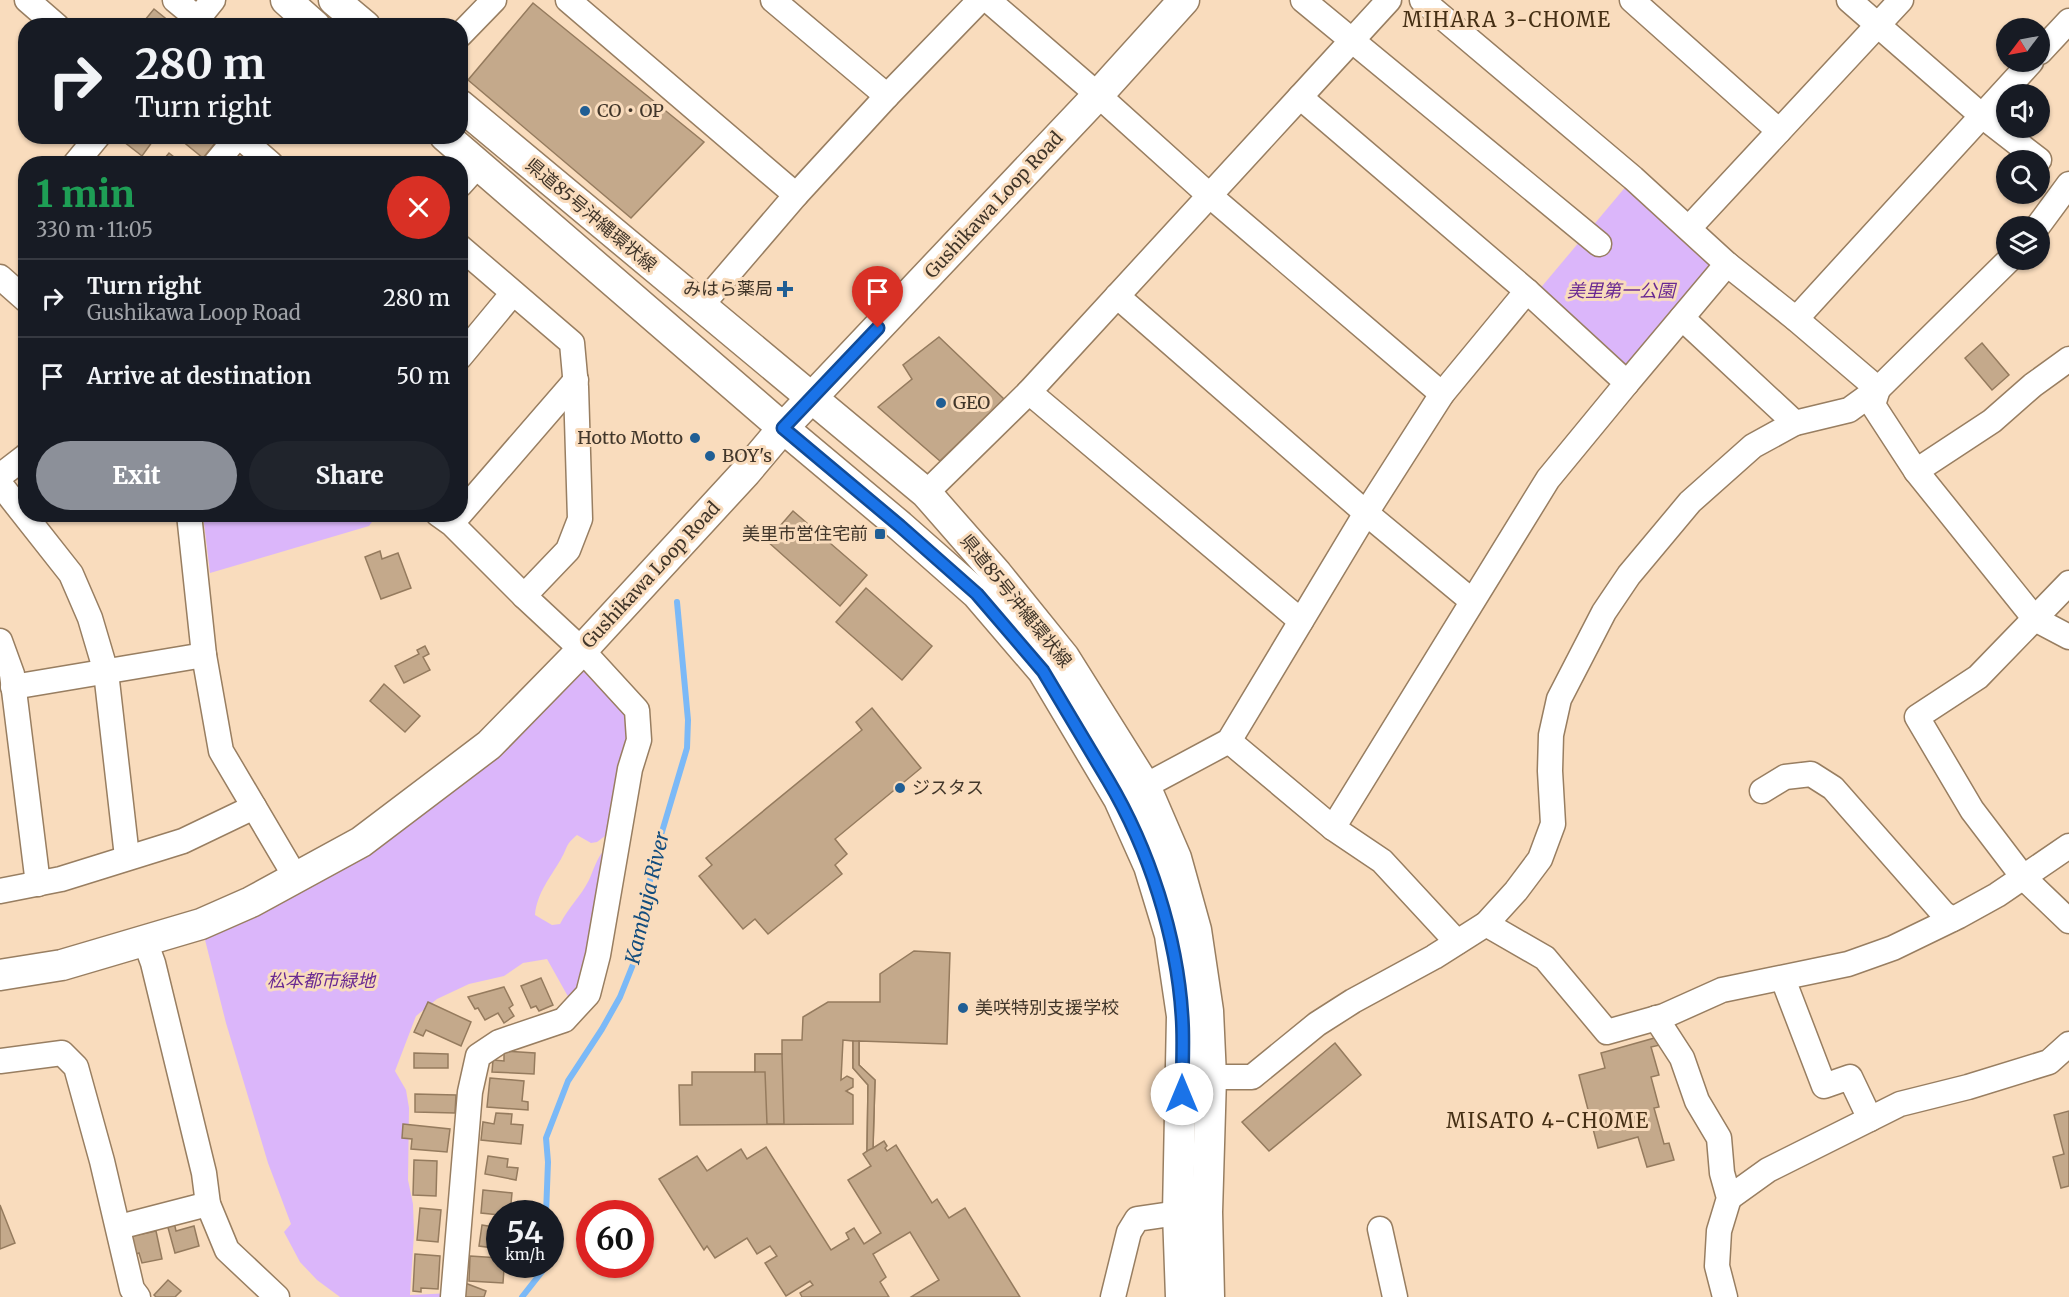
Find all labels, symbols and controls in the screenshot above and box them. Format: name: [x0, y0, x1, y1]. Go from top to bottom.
district label: MIHARA 3-CHOME: [1403, 7, 1611, 32]
north arrow: [1996, 18, 2050, 72]
map controls: [1996, 18, 2050, 270]
text: 280 m: [135, 38, 265, 90]
icon: right: [36, 42, 114, 120]
button: sound: [1996, 84, 2050, 138]
text: Turn right: [135, 90, 272, 124]
place label: CO・OP: [597, 99, 664, 122]
marker: CO・OP: [578, 104, 592, 118]
street label: Gushikawa Loop Road: [920, 126, 1068, 283]
button: search: [1996, 150, 2050, 204]
street label: 県道85号沖縄環状線: [521, 153, 662, 276]
text: 1 min: [36, 172, 135, 217]
button: close: [387, 176, 450, 239]
button: layers: [1996, 216, 2050, 270]
text: 330 m · 11:05: [36, 217, 153, 242]
pin: [852, 266, 903, 328]
text: Turn right: [87, 272, 201, 300]
icon: arrive: [861, 275, 894, 308]
place label: みはら薬局: [683, 277, 773, 300]
park label: 美里第一公園: [1567, 279, 1678, 302]
icon: right: [36, 282, 69, 315]
marker: みはら薬局: [778, 282, 792, 296]
text: 280 m: [383, 284, 450, 312]
text: Gushikawa Loop Road: [87, 300, 301, 325]
icon: arrive: [36, 360, 69, 393]
text: Arrive at destination: [87, 362, 311, 390]
text: 50 m: [396, 362, 450, 390]
place label: GEO: [953, 391, 990, 414]
marker: GEO: [934, 396, 948, 410]
place label: Hotto Motto: [577, 426, 683, 449]
marker: Hotto Motto: [688, 431, 702, 445]
button: Exit: [36, 441, 237, 510]
button: Share: [249, 441, 450, 510]
place label: BOY's: [722, 444, 772, 467]
marker: BOY's: [703, 449, 717, 463]
street label: Gushikawa Loop Road: [577, 496, 725, 653]
place label: 美里市営住宅前: [742, 522, 868, 545]
marker: 美里市営住宅前: [873, 527, 887, 541]
street label: 県道85号沖縄環状線: [956, 530, 1077, 672]
place label: ジスタス: [912, 776, 984, 799]
marker: ジスタス: [893, 781, 907, 795]
water label: Kambuja River: [619, 829, 674, 967]
park label: 松本都市緑地: [267, 969, 377, 992]
place label: 美咲特別支援学校: [975, 996, 1119, 1019]
marker: 美咲特別支援学校: [956, 1001, 970, 1015]
position arrow: [1150, 1062, 1214, 1126]
district label: MISATO 4-CHOME: [1446, 1108, 1650, 1133]
speed limit sign: 60: [576, 1200, 654, 1278]
text: 54: [507, 1213, 543, 1251]
text: km/h: [505, 1245, 545, 1264]

